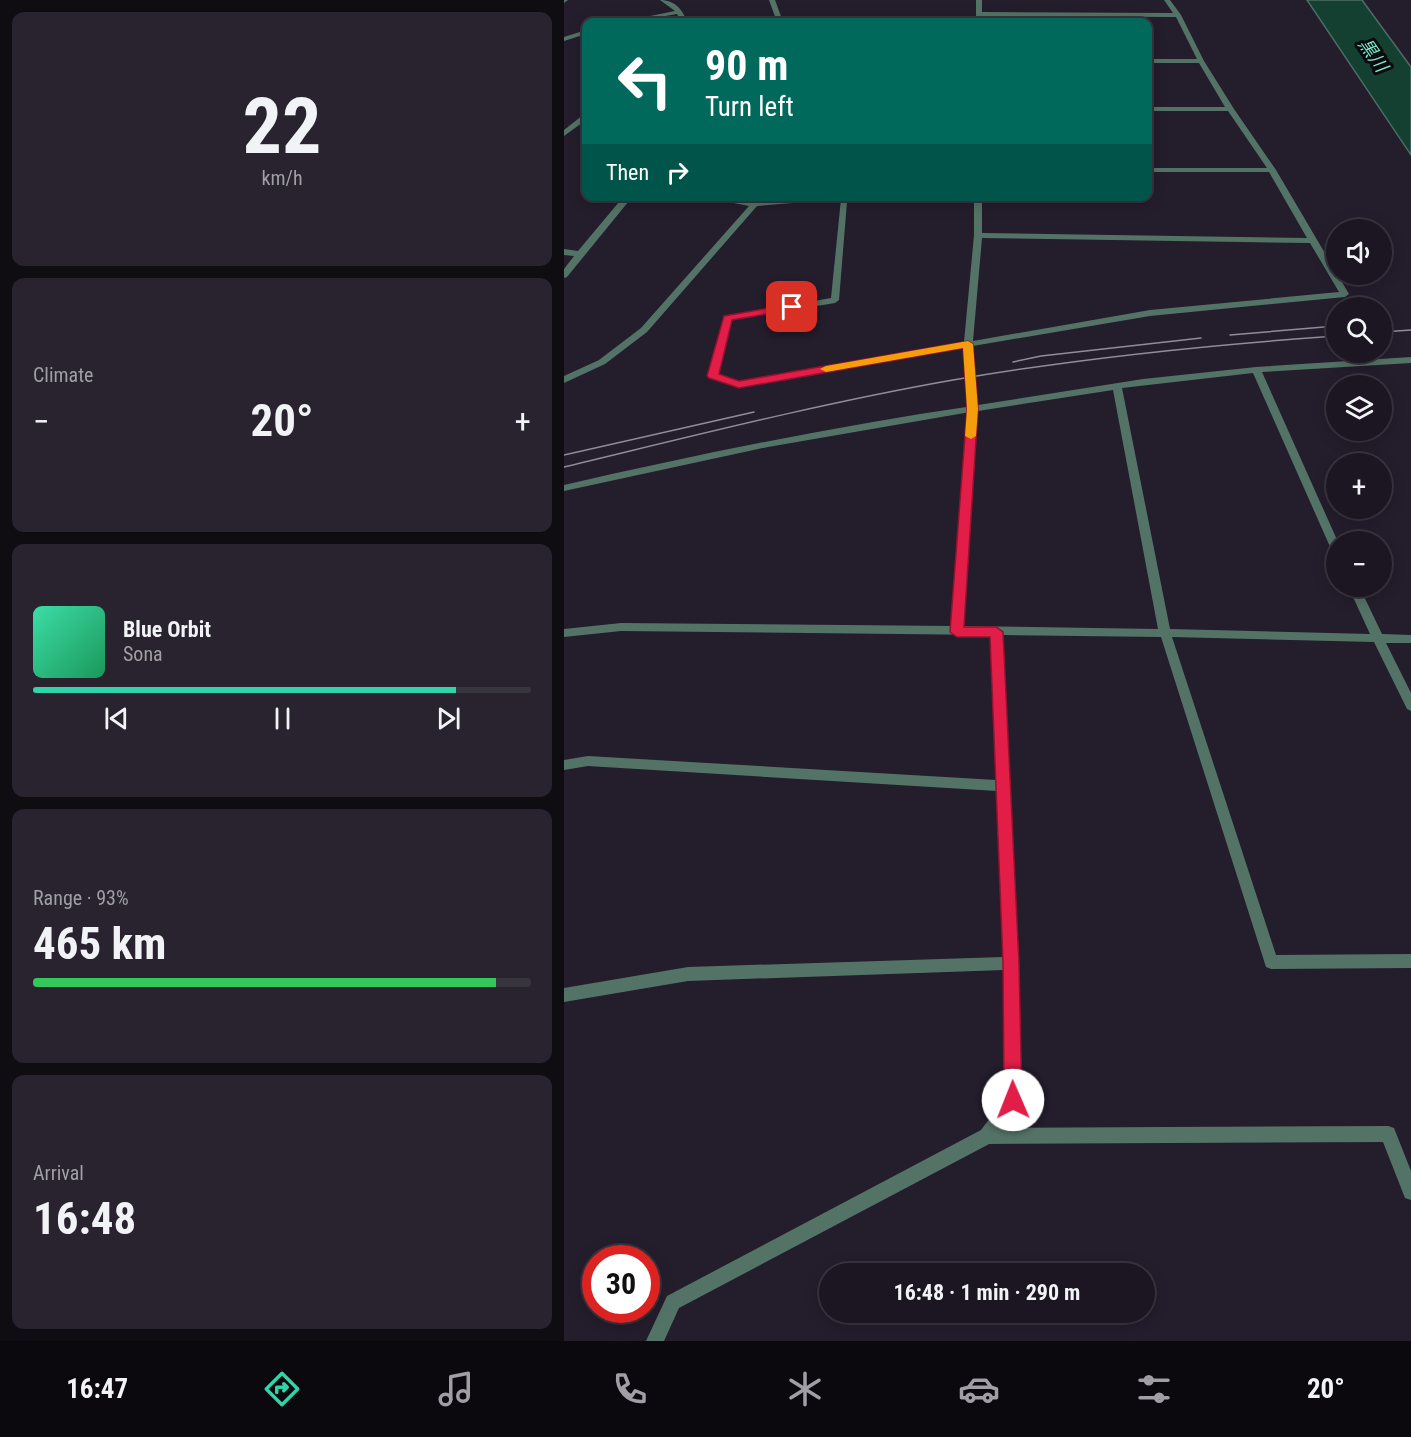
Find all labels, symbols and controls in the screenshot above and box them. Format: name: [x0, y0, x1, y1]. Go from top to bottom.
water label: 黒川: [1354, 34, 1393, 77]
text: 90 m: [705, 41, 788, 90]
icon: left: [606, 42, 684, 120]
text: 22: [243, 81, 321, 172]
text: Turn left: [705, 91, 794, 123]
icon: right: [661, 156, 694, 189]
text: Then: [606, 160, 649, 185]
text: km/h: [261, 166, 303, 190]
map controls: [1326, 219, 1392, 597]
button: sound: [1326, 219, 1392, 285]
pin: [766, 281, 817, 332]
icon: arrive: [775, 290, 808, 323]
button: search: [1326, 297, 1392, 363]
text: Climate: [33, 363, 93, 387]
button: layers: [1326, 375, 1392, 441]
text: 20°: [251, 394, 314, 447]
text: −: [33, 402, 50, 441]
text: +: [515, 402, 531, 441]
button: +: [1326, 453, 1392, 519]
button: −: [1326, 531, 1392, 597]
text: Blue Orbit: [123, 617, 211, 642]
text: Sona: [123, 642, 163, 666]
icon: previous: [100, 702, 133, 735]
icon: pause: [266, 702, 299, 735]
icon: next: [432, 702, 465, 735]
text: Range · 93%: [33, 886, 129, 910]
text: 465 km: [33, 917, 166, 970]
position arrow: [981, 1068, 1045, 1132]
text: Arrival: [33, 1161, 84, 1185]
text: 16:48: [33, 1192, 136, 1245]
speed limit sign: 30: [582, 1245, 660, 1323]
text: 16:48 · 1 min · 290 m: [894, 1280, 1080, 1305]
icon: directions: [261, 1368, 303, 1410]
icon: music: [435, 1368, 477, 1410]
icon: phone: [609, 1368, 651, 1410]
icon: climate: [784, 1368, 826, 1410]
icon: car: [958, 1368, 1000, 1410]
icon: filters: [1133, 1368, 1175, 1410]
text: 16:47: [66, 1373, 128, 1405]
text: 20°: [1307, 1373, 1345, 1405]

